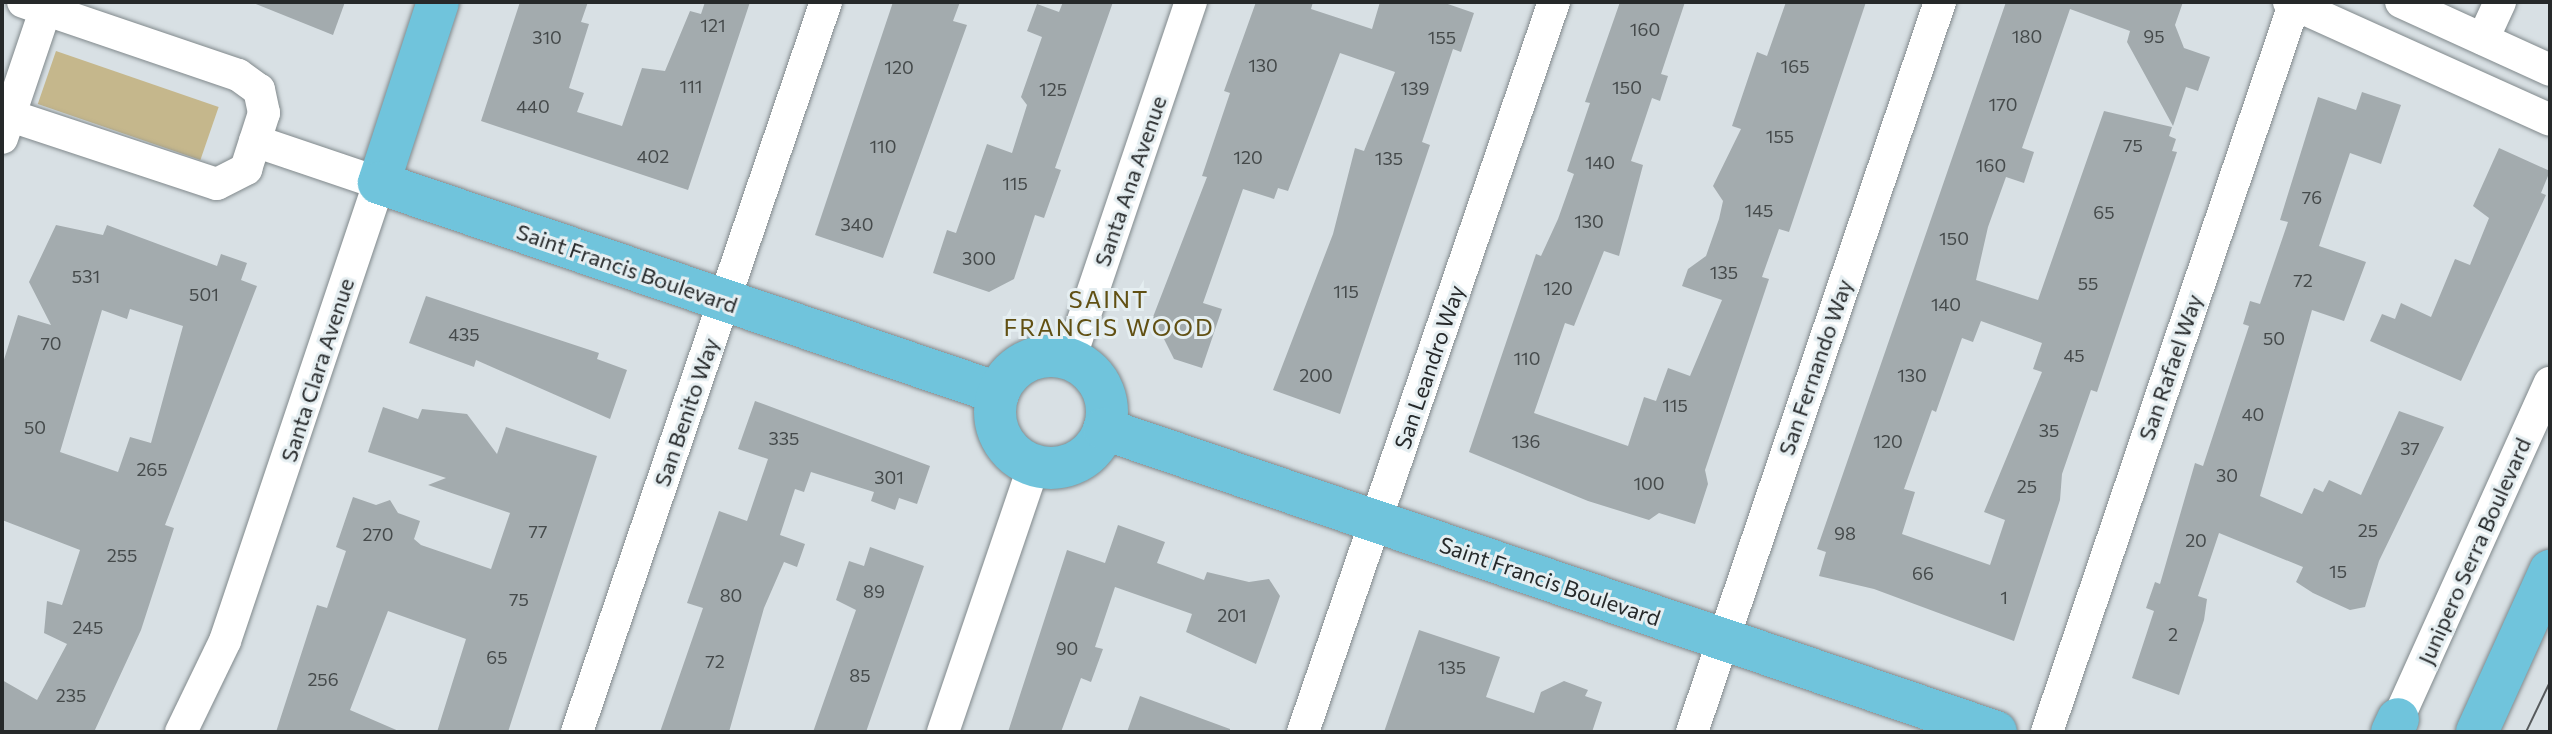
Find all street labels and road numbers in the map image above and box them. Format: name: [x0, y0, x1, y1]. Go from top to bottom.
street label: Santa Ana Avenue: [1088, 92, 1172, 270]
street label: Saint Francis Boulevard: [513, 218, 741, 318]
street label: Santa Clara Avenue: [275, 275, 359, 465]
street label: San Fernando Way: [1772, 275, 1858, 459]
street label: San Leandro Way: [1389, 281, 1469, 453]
street label: San Rafael Way: [2133, 291, 2207, 443]
street label: San Benito Way: [648, 334, 724, 490]
street label: Junipero Serra Boulevard: [2412, 434, 2536, 668]
street label: Saint Francis Boulevard: [1436, 531, 1664, 631]

